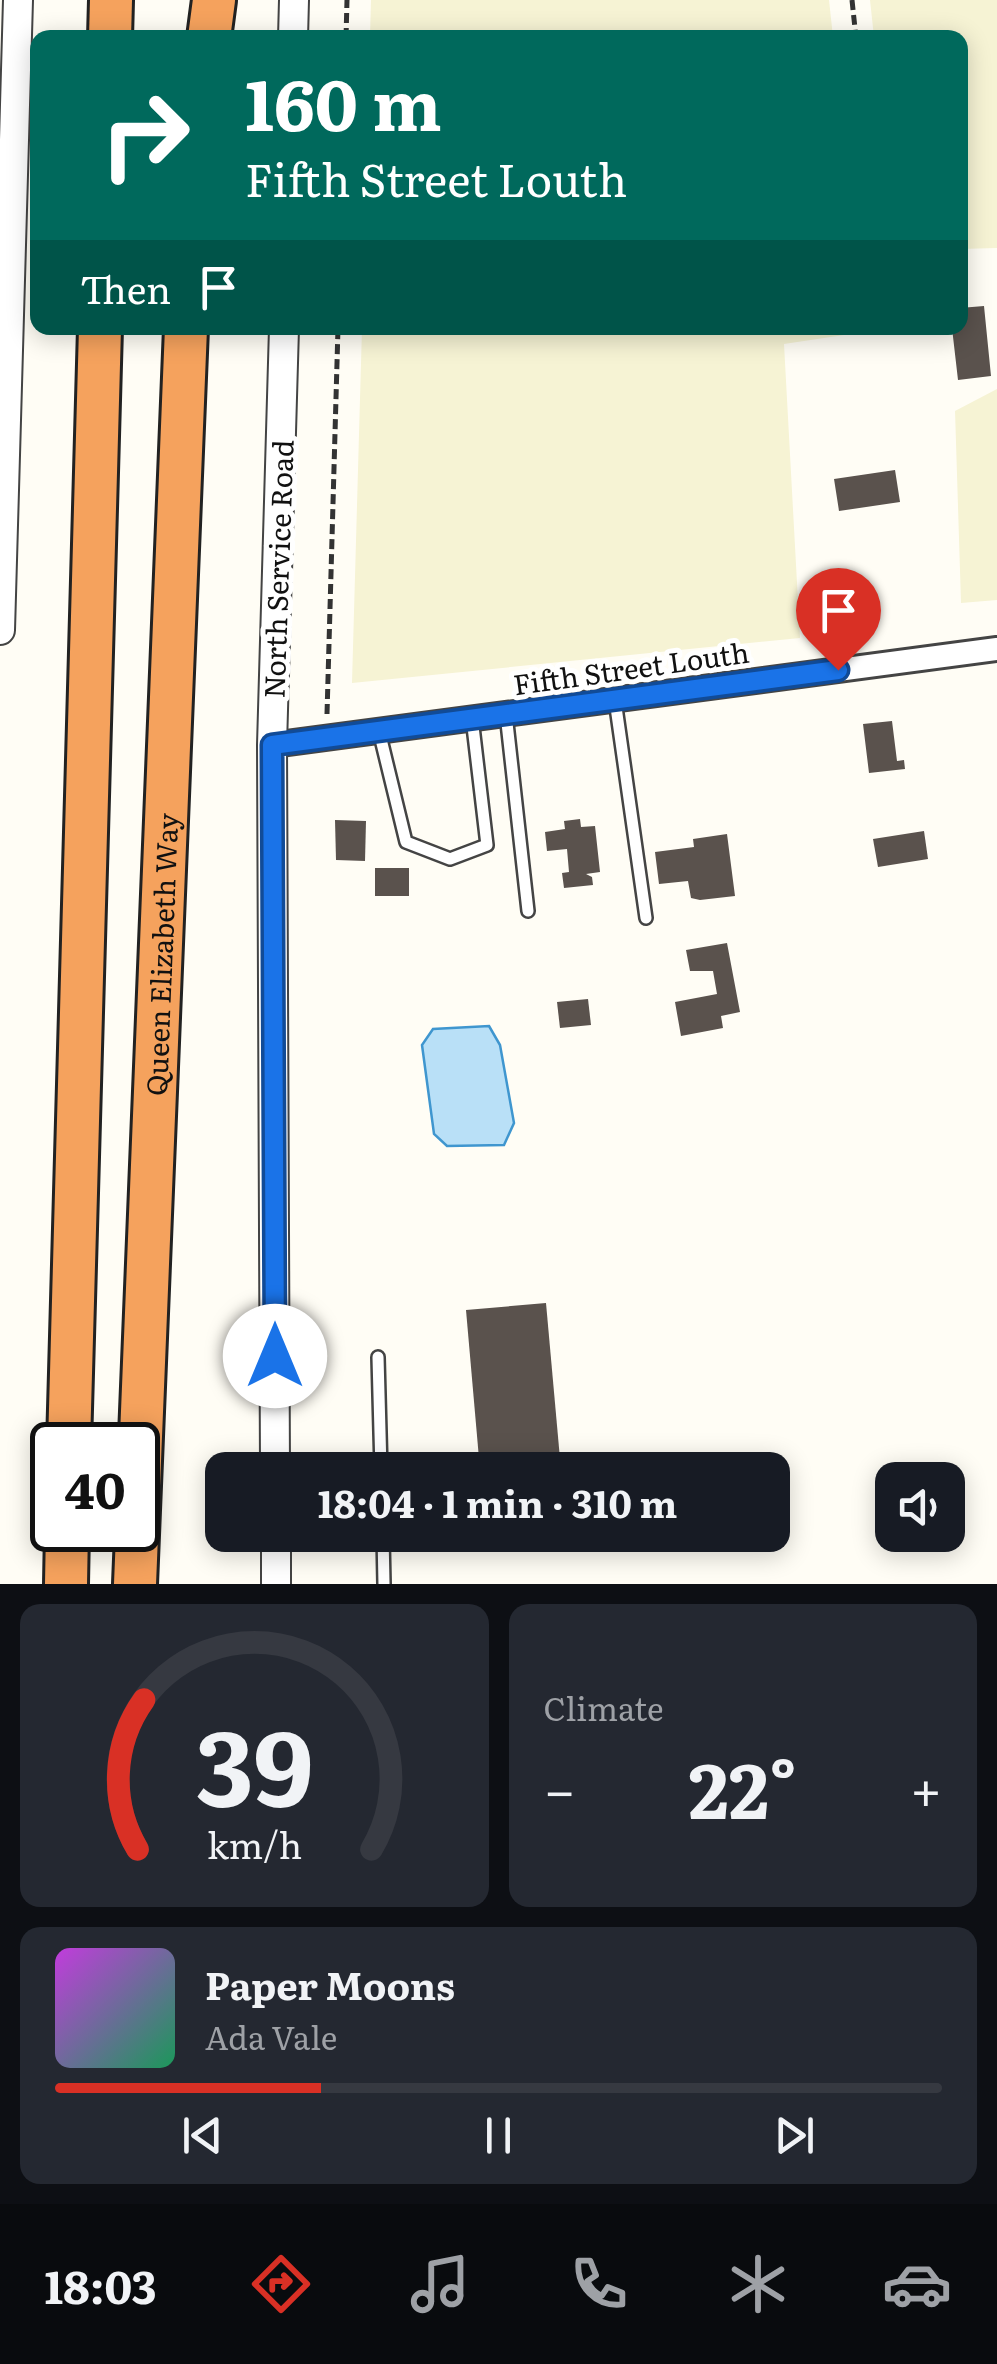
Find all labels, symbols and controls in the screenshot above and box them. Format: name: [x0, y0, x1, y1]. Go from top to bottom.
text: 160 m: [245, 49, 442, 153]
icon: right: [80, 70, 210, 200]
text: Fifth Street Louth: [245, 144, 627, 211]
text: Then: [80, 259, 171, 316]
icon: arrive: [191, 260, 246, 315]
street label: North Service Road: [251, 439, 303, 699]
pin: [796, 568, 881, 671]
icon: arrive: [811, 583, 866, 638]
street label: Fifth Street Louth: [510, 630, 752, 704]
street label: Queen Elizabeth Way: [134, 812, 187, 1097]
position arrow: [223, 1304, 327, 1408]
speed limit sign: 40: [30, 1422, 160, 1552]
map controls: [875, 1462, 965, 1552]
button: sound: [875, 1462, 965, 1552]
text: 18:04 · 1 min · 310 m: [318, 1473, 677, 1530]
text: Climate: [544, 1683, 664, 1731]
text: 39: [195, 1685, 313, 1839]
text: 22°: [689, 1731, 797, 1842]
text: −: [544, 1746, 576, 1828]
text: +: [910, 1746, 942, 1828]
text: km/h: [207, 1817, 302, 1870]
text: Paper Moons: [205, 1955, 455, 2012]
text: Ada Vale: [205, 2012, 337, 2060]
icon: previous: [175, 2108, 230, 2163]
icon: pause: [471, 2108, 526, 2163]
icon: next: [767, 2108, 822, 2163]
icon: directions: [246, 2249, 316, 2319]
icon: music: [405, 2249, 475, 2319]
icon: phone: [564, 2249, 634, 2319]
icon: climate: [723, 2249, 793, 2319]
icon: car: [882, 2249, 952, 2319]
text: 18:03: [45, 2251, 157, 2318]

